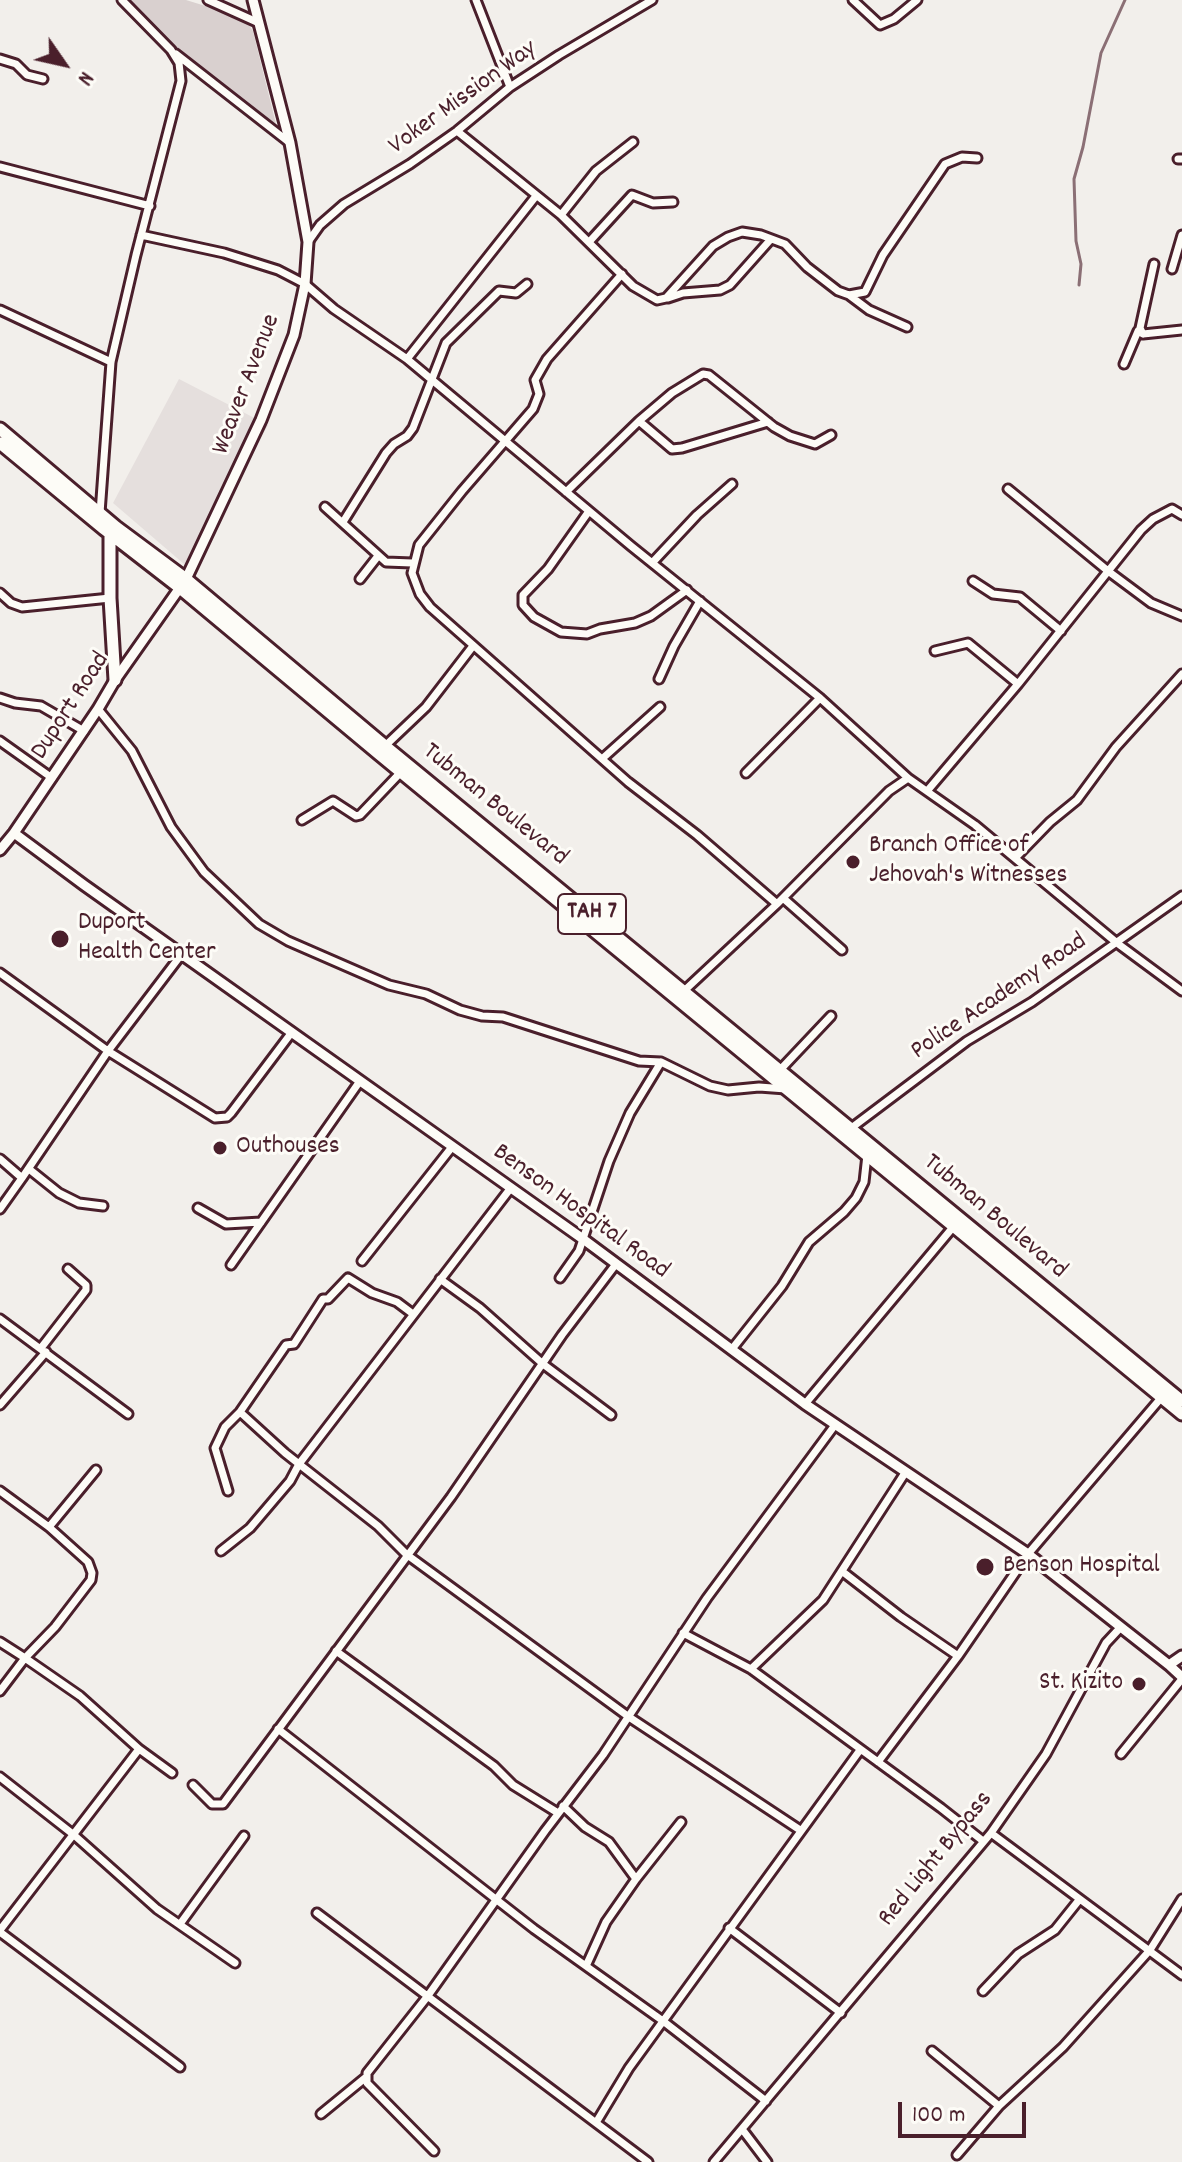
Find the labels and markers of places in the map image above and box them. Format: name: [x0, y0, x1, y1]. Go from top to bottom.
place label: Branch Office of Jehovah's Witnesses: [869, 831, 1067, 892]
marker: Branch Office of Jehovah's Witnesses: [844, 853, 862, 871]
place label: Duport Health Center: [78, 908, 216, 970]
marker: Duport Health Center: [49, 928, 71, 950]
place label: Outhouses: [236, 1132, 340, 1164]
marker: Outhouses: [211, 1139, 229, 1157]
place label: Benson Hospital: [1003, 1551, 1160, 1583]
marker: Benson Hospital: [974, 1556, 996, 1578]
place label: St. Kizito: [1039, 1668, 1123, 1700]
marker: St. Kizito: [1130, 1675, 1148, 1693]

